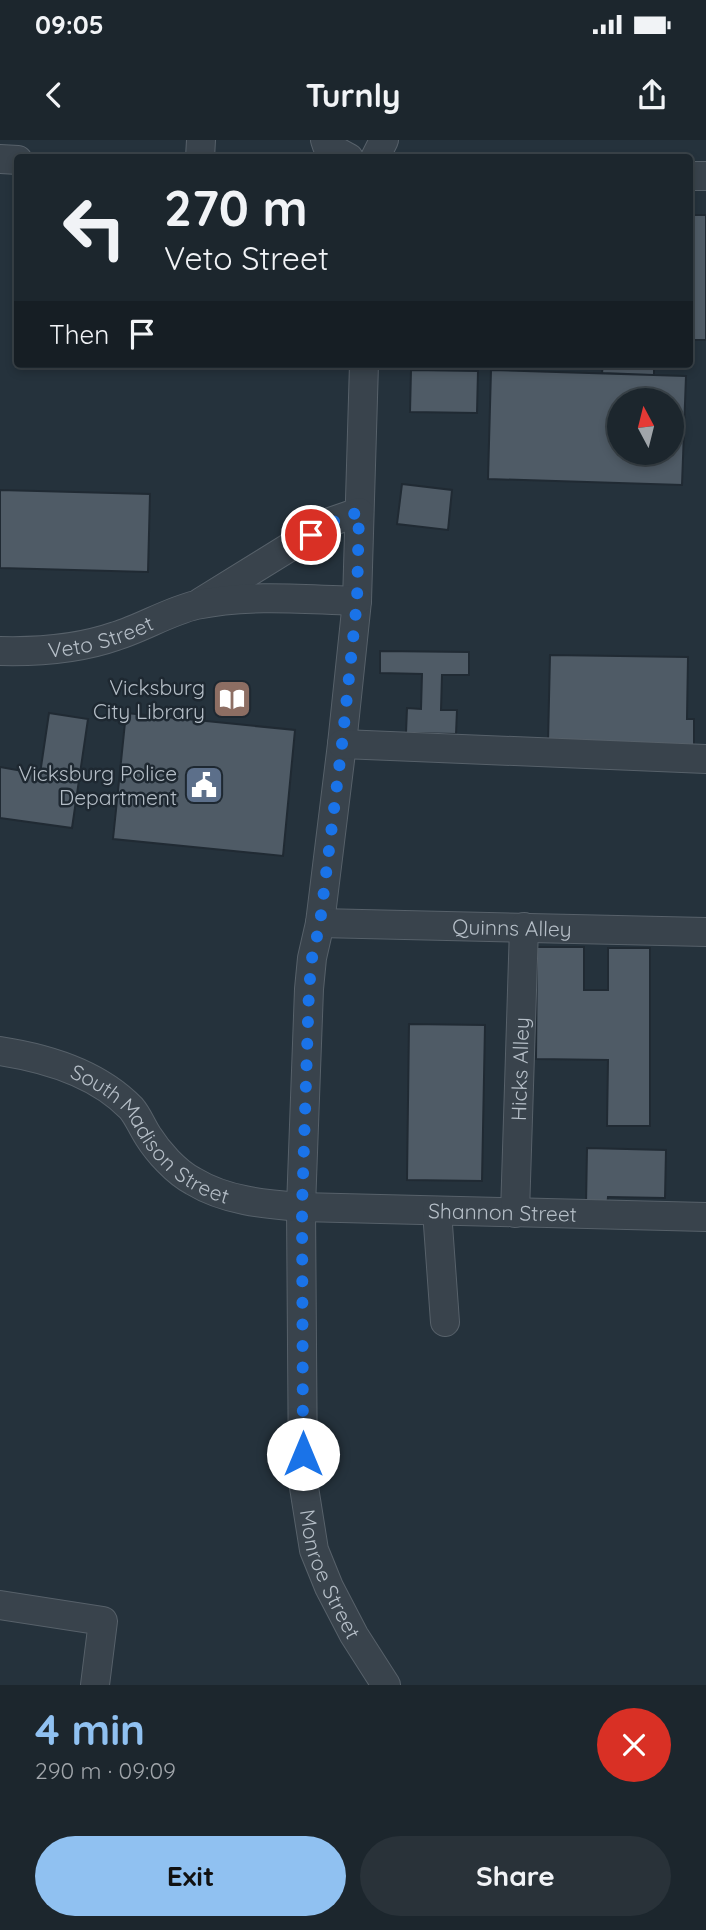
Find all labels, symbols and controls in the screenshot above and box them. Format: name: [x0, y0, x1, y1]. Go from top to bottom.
text: 09:05: [35, 8, 104, 41]
text: Turnly: [306, 75, 400, 115]
icon: back: [35, 76, 73, 114]
icon: share: [633, 76, 671, 114]
text: 270 m: [164, 177, 308, 238]
icon: left: [49, 182, 140, 273]
text: Veto Street: [164, 238, 329, 278]
icon: arrive: [123, 315, 161, 353]
text: Then: [49, 318, 109, 351]
north arrow: [607, 388, 684, 466]
map controls: [607, 388, 684, 465]
pin: [281, 505, 341, 565]
icon: arrive: [292, 516, 330, 554]
street label: Veto Street: [47, 610, 157, 663]
place label: Vicksburg City Library: [93, 674, 205, 724]
library icon: Vicksburg City Library: [211, 678, 253, 720]
place label: Vicksburg Police Department: [18, 760, 177, 810]
public building icon: Vicksburg Police Department: [183, 764, 225, 806]
street label: Quinns Alley: [452, 913, 572, 942]
street label: Hicks Alley: [505, 1017, 534, 1121]
street label: South Madison Street: [67, 1058, 233, 1209]
street label: Shannon Street: [428, 1197, 577, 1227]
position arrow: [266, 1417, 340, 1491]
street label: Monroe Street: [295, 1507, 367, 1643]
text: 4 min: [35, 1703, 145, 1756]
button: close: [597, 1708, 671, 1782]
text: 290 m · 09:09: [35, 1756, 176, 1785]
button: Exit: [35, 1836, 346, 1916]
button: Share: [360, 1836, 671, 1916]

